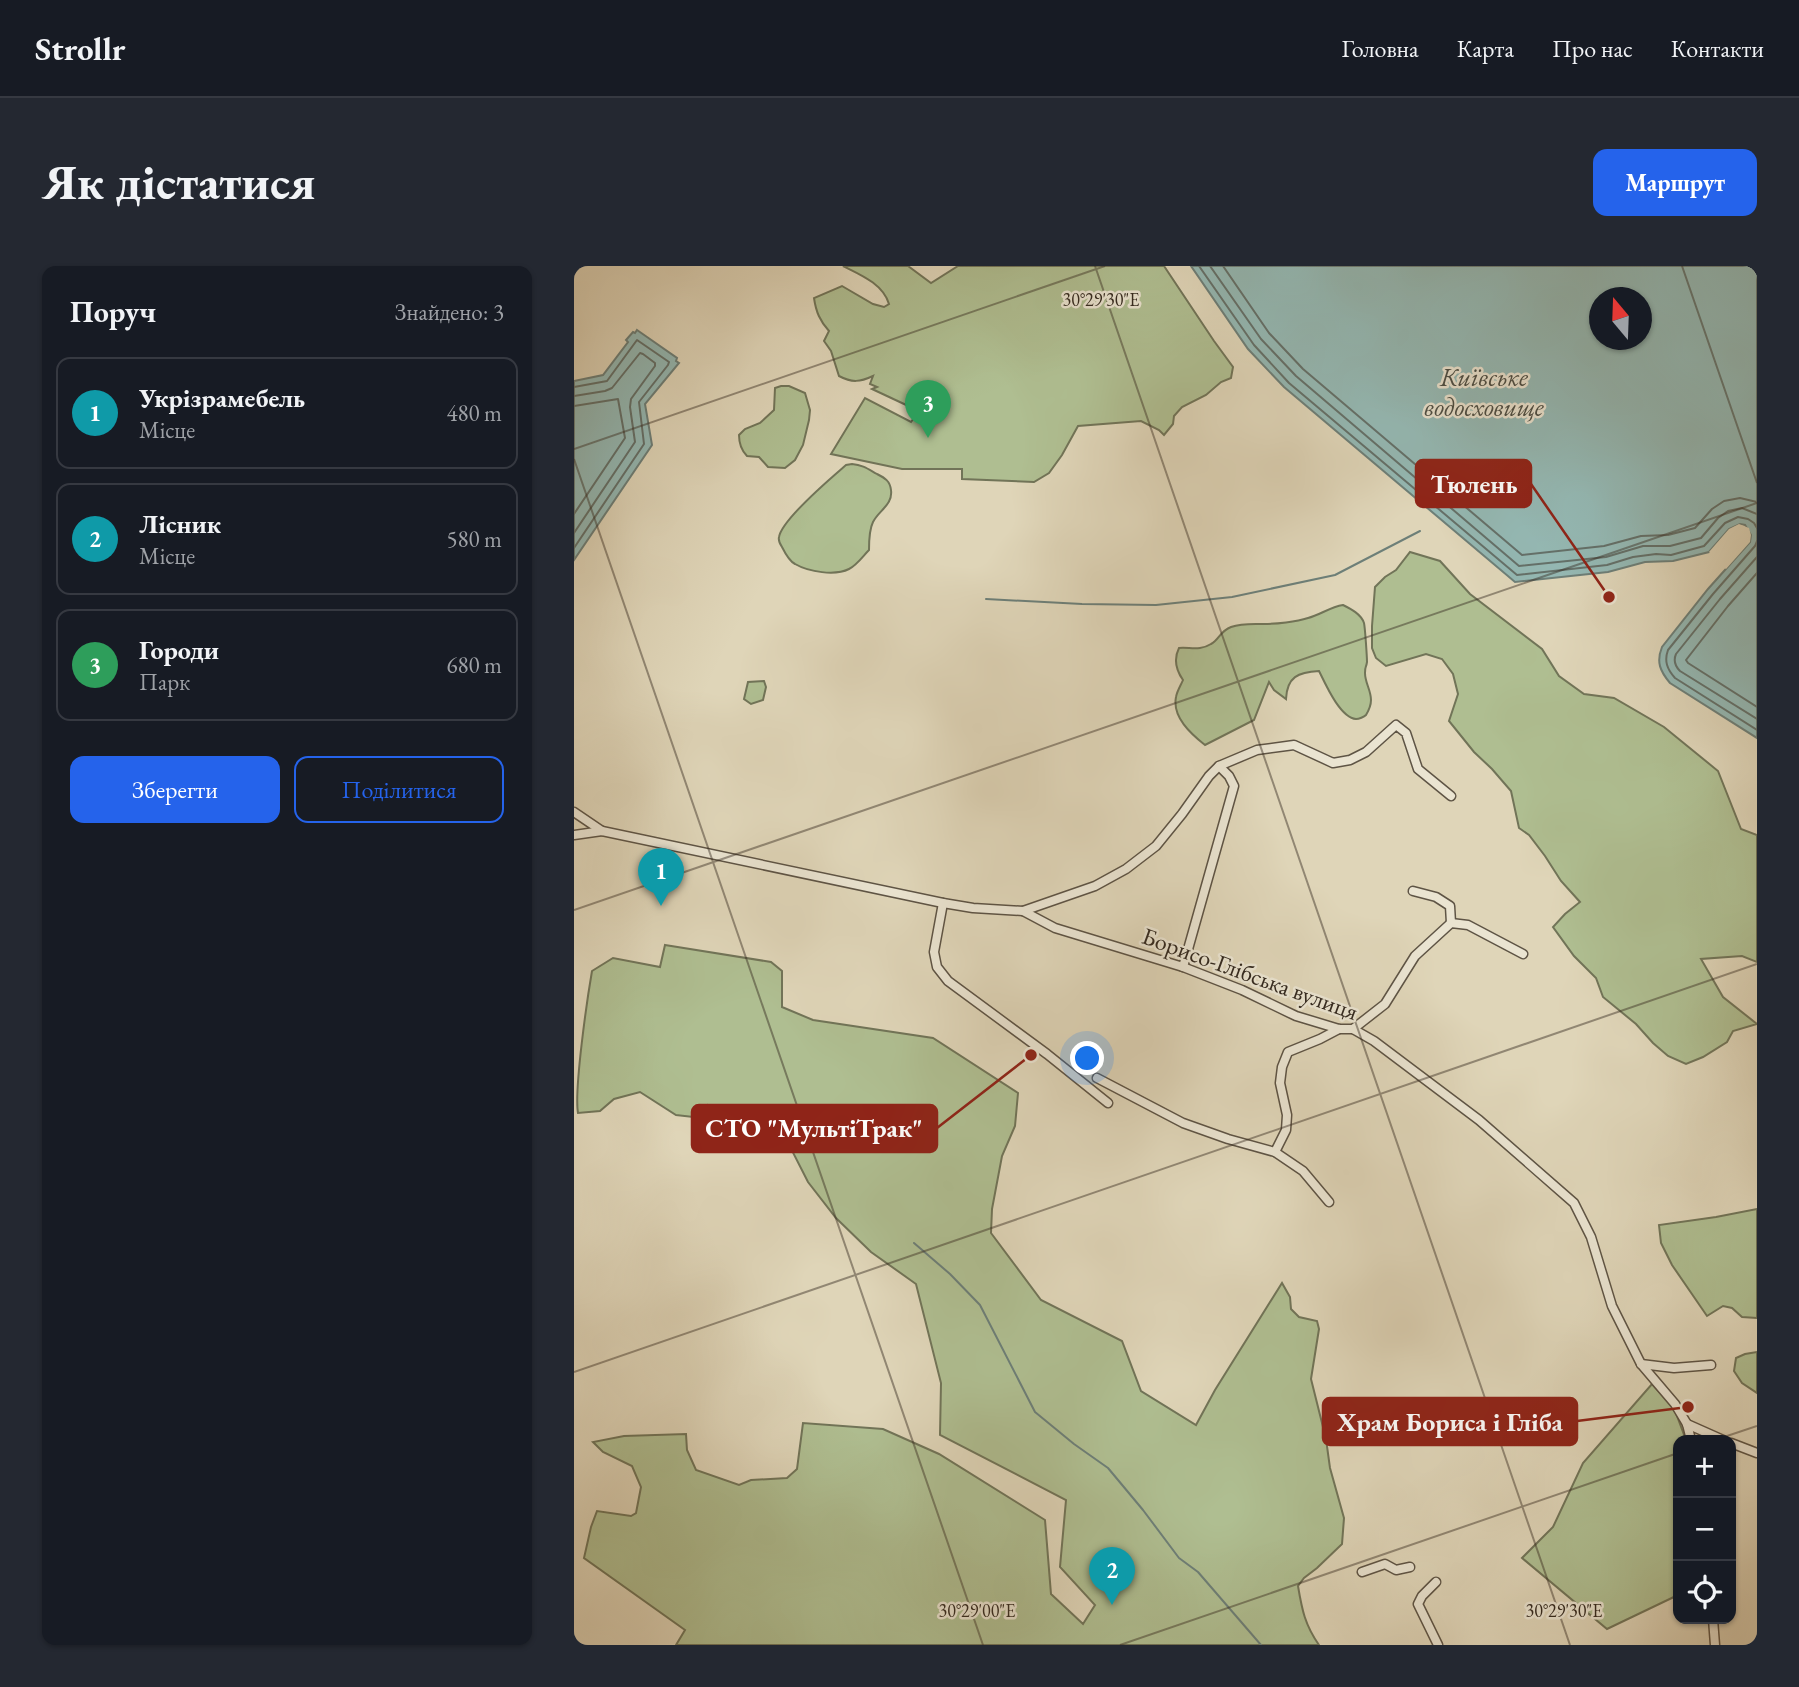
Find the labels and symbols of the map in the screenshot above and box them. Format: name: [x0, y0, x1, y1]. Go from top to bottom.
north arrow: [1589, 287, 1652, 350]
text: 30°29'30"E: [1063, 288, 1139, 311]
water label: Київське водосховище: [1424, 360, 1545, 424]
pin: 3: [905, 380, 951, 438]
callout: Тюлень: [1416, 460, 1531, 507]
text: Тюлень: [1430, 467, 1518, 501]
pin: 1: [638, 848, 684, 906]
street label: Борисо-Глібська вулиця: [1138, 920, 1363, 1027]
your location: [1070, 1041, 1104, 1075]
callout: СТО "МультіТрак": [692, 1105, 937, 1152]
text: СТО "МультіТрак": [705, 1111, 923, 1145]
callout: Храм Бориса і Гліба: [1323, 1398, 1577, 1445]
text: Храм Бориса і Гліба: [1336, 1405, 1564, 1439]
pin: 2: [1089, 1547, 1135, 1605]
text: 30°29'00"E: [939, 1599, 1015, 1622]
text: 30°29'30"E: [1526, 1599, 1602, 1622]

